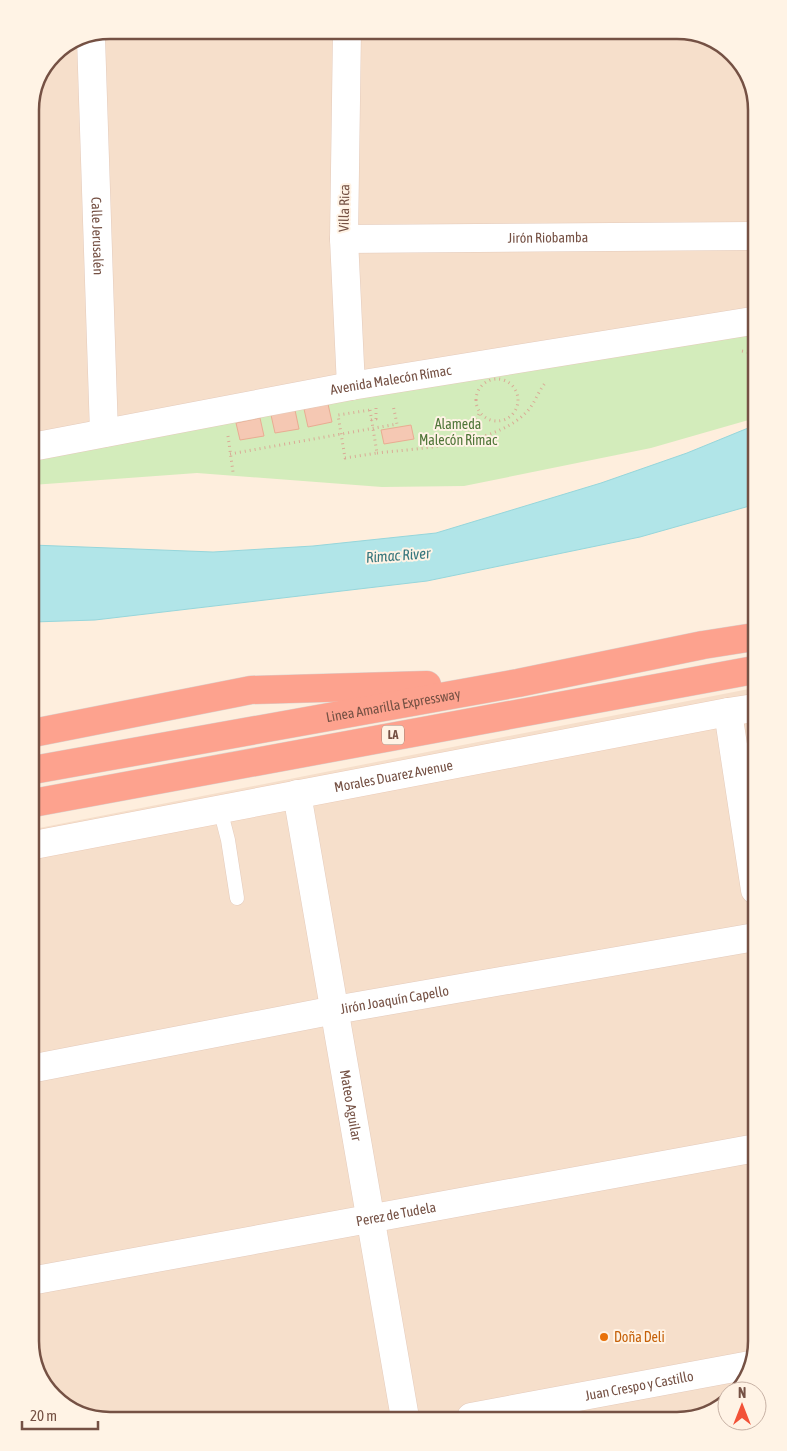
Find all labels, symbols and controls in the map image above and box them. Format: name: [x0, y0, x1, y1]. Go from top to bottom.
street label: Villa Rica: [336, 184, 352, 232]
street label: Calle Jerusalén: [88, 196, 107, 275]
street label: Jirón Riobamba: [508, 229, 588, 246]
street label: Avenida Malecón Rímac: [329, 362, 453, 398]
park label: Alameda Malecón Rímac: [419, 416, 498, 448]
water label: Rimac River: [365, 544, 431, 566]
street label: Linea Amarilla Expressway: [325, 685, 462, 725]
road number: LA: [382, 726, 404, 744]
street label: Morales Duarez Avenue: [333, 757, 454, 795]
street label: Jirón Joaquín Capello: [339, 982, 450, 1017]
street label: Mateo Aguilar: [337, 1069, 365, 1143]
street label: Perez de Tudela: [355, 1199, 437, 1229]
place label: Doña Deli: [614, 1329, 665, 1345]
marker: Doña Deli: [598, 1331, 610, 1343]
street label: Juan Crespo y Castillo: [584, 1368, 695, 1404]
north arrow: [717, 1381, 767, 1431]
text: N: [738, 1385, 746, 1401]
scale bar: [22, 1398, 99, 1430]
text: 20 m: [30, 1407, 57, 1424]

